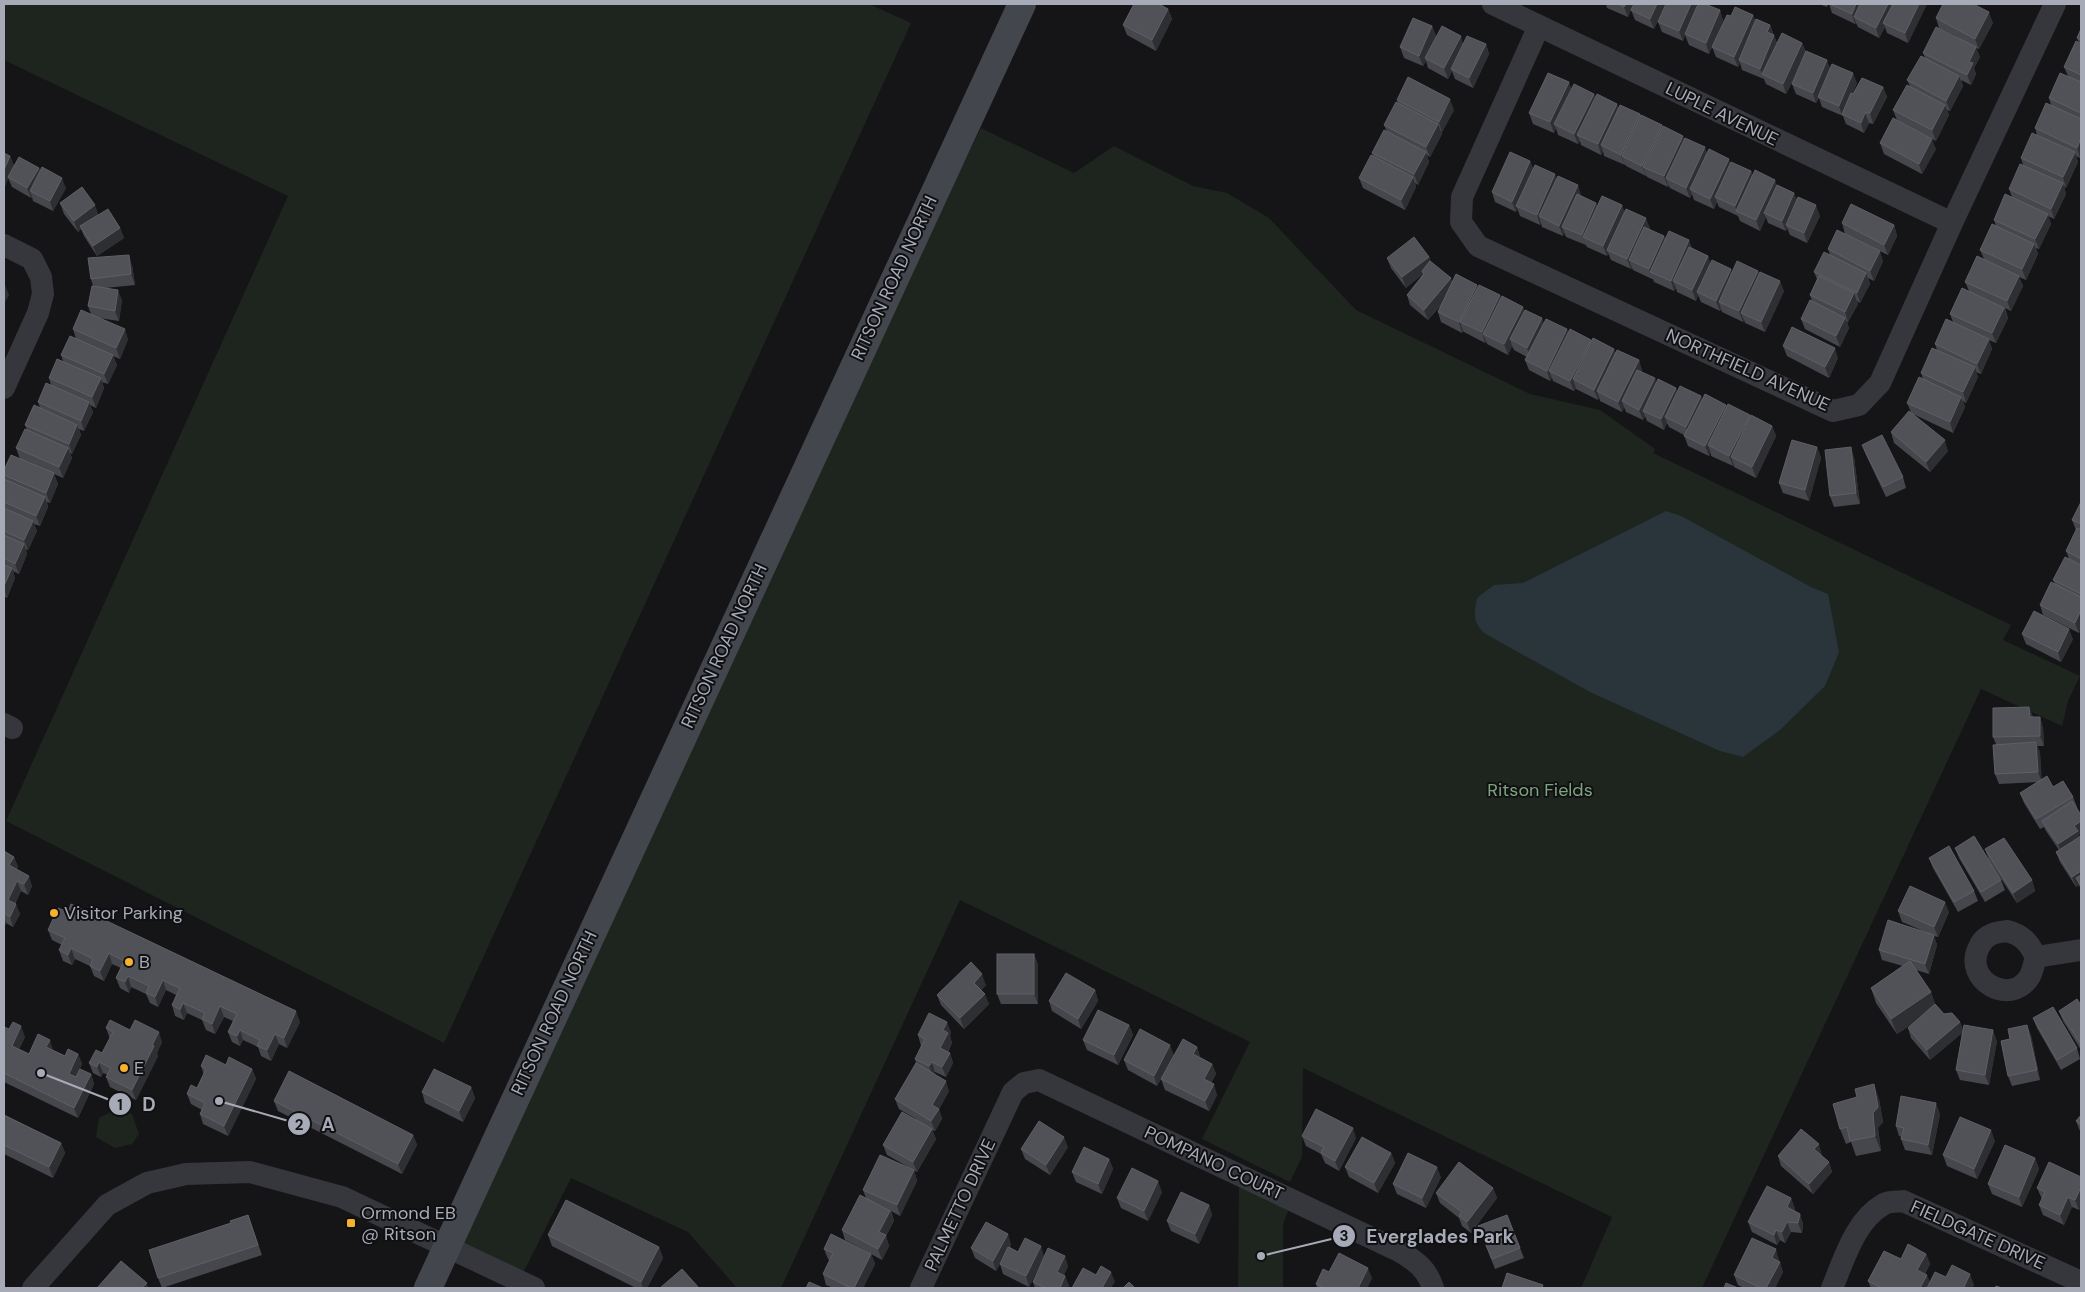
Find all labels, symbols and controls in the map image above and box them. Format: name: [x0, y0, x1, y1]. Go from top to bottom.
street label: LUPLE AVENUE: [1662, 76, 1782, 152]
street label: RITSON ROAD NORTH: [845, 192, 943, 364]
street label: NORTHFIELD AVENUE: [1662, 323, 1834, 417]
street label: RITSON ROAD NORTH: [675, 560, 773, 732]
park label: Ritson Fields: [1487, 778, 1593, 802]
place label: Visitor Parking: [64, 901, 183, 925]
marker: Visitor Parking: [48, 907, 60, 919]
street label: RITSON ROAD NORTH: [505, 927, 603, 1099]
place label: B: [139, 950, 150, 974]
marker: B: [123, 956, 135, 968]
place label: E: [134, 1056, 144, 1080]
marker: E: [118, 1062, 130, 1074]
callout: D: [108, 1087, 166, 1121]
text: D: [142, 1092, 156, 1117]
text: 1: [117, 1095, 123, 1115]
callout: A: [286, 1107, 345, 1141]
text: A: [321, 1112, 335, 1137]
text: 2: [295, 1115, 304, 1135]
street label: POMPANO COURT: [1141, 1120, 1287, 1206]
street label: PALMETTO DRIVE: [919, 1135, 1001, 1275]
street label: FIELDGATE DRIVE: [1907, 1195, 2049, 1275]
place label: Ormond EB @ Ritson: [361, 1201, 456, 1246]
marker: Ormond EB @ Ritson: [345, 1217, 357, 1229]
callout: Everglades Park: [1332, 1219, 1524, 1253]
text: Everglades Park: [1366, 1224, 1514, 1249]
text: 3: [1339, 1226, 1349, 1246]

